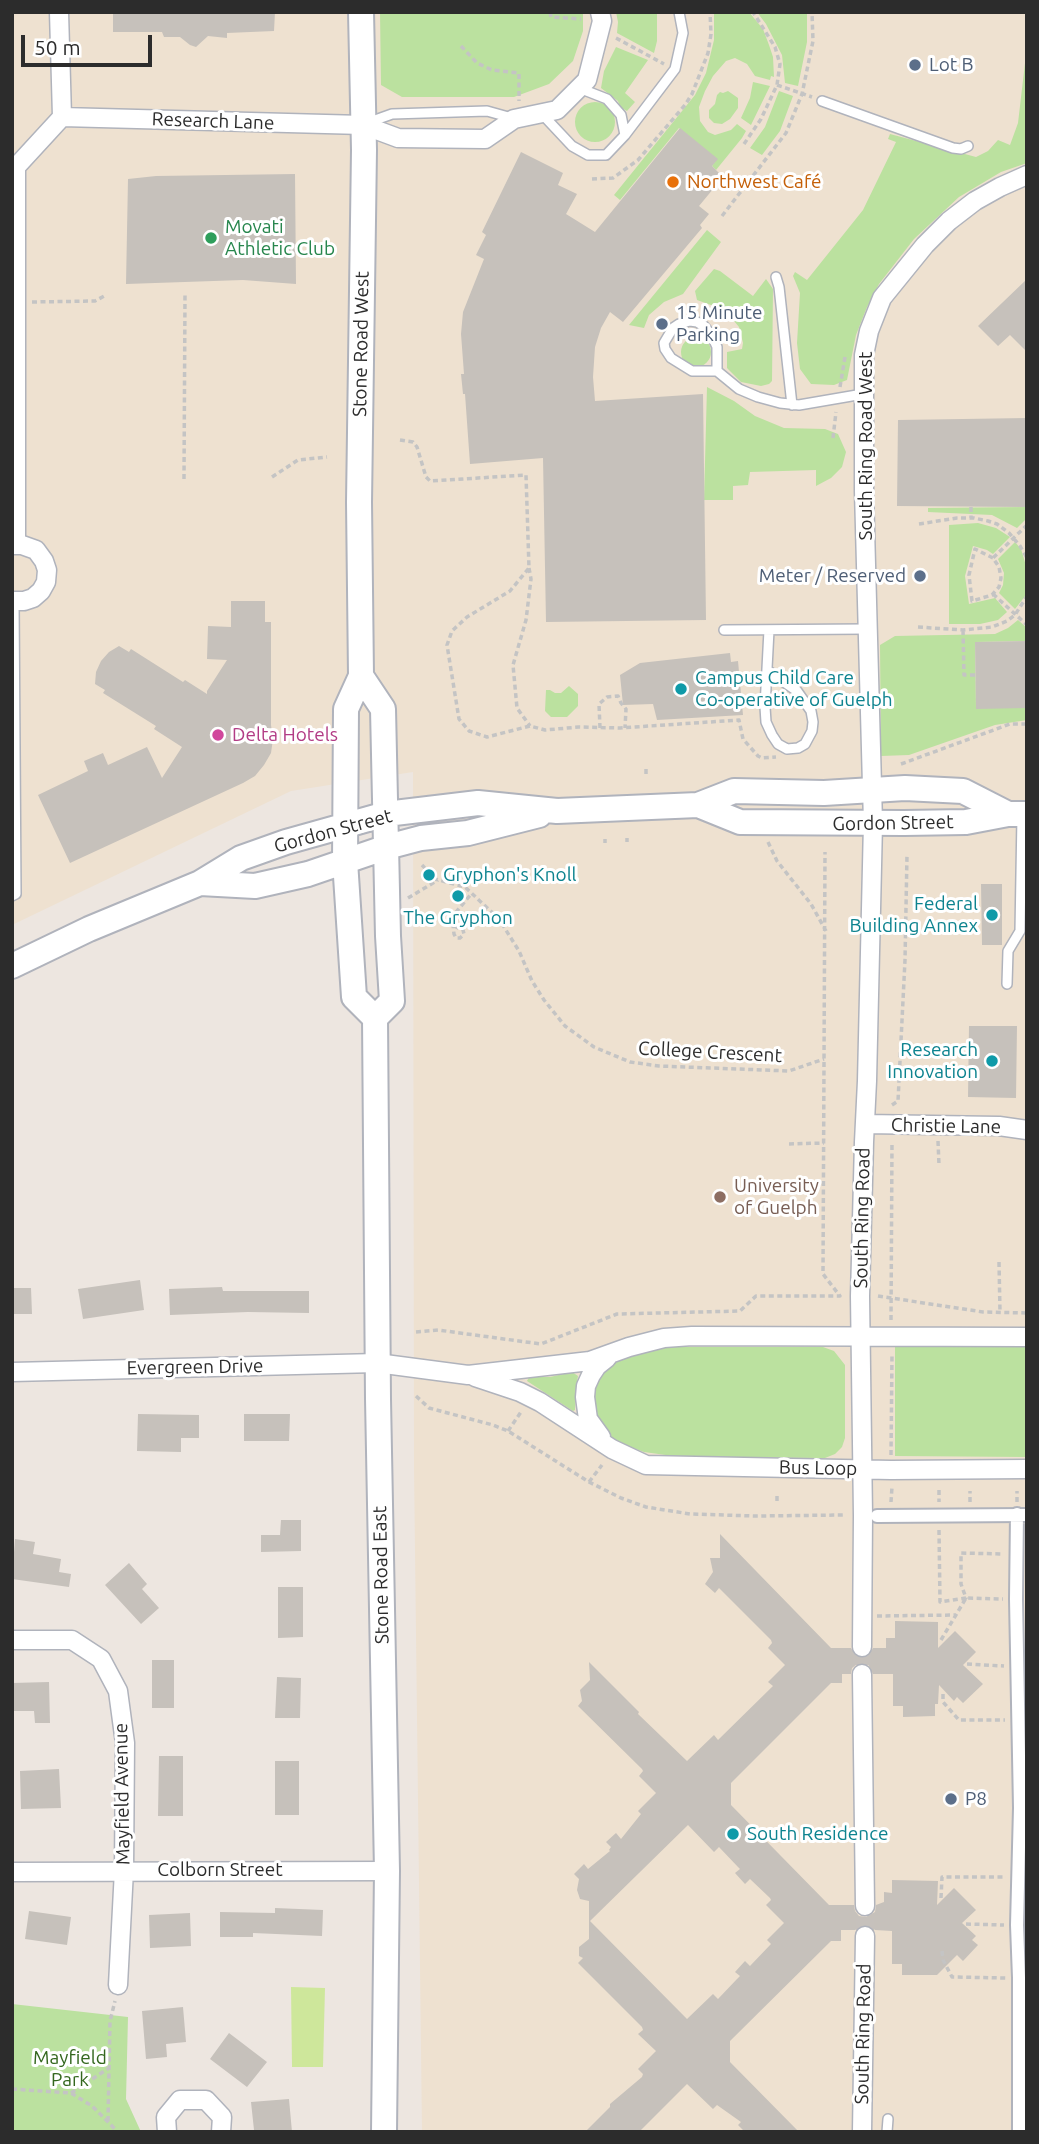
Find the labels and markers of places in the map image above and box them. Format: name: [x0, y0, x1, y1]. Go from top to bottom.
place label: Lot B: [929, 54, 974, 76]
marker: Lot B: [907, 57, 923, 73]
place label: Northwest Café: [687, 171, 822, 193]
marker: Northwest Café: [665, 174, 681, 190]
place label: Movati Athletic Club: [225, 216, 335, 260]
marker: Movati Athletic Club: [203, 230, 219, 246]
place label: 15 Minute Parking: [676, 302, 763, 346]
marker: 15 Minute Parking: [654, 316, 670, 332]
place label: Meter / Reserved: [759, 565, 906, 587]
marker: Meter / Reserved: [912, 568, 928, 584]
place label: Campus Child Care Co-operative of Guelph: [695, 667, 893, 711]
marker: Campus Child Care Co-operative of Guelph: [673, 681, 689, 697]
place label: Delta Hotels: [232, 724, 338, 746]
marker: Delta Hotels: [210, 727, 226, 743]
place label: Gryphon's Knoll: [443, 864, 577, 886]
marker: Gryphon's Knoll: [421, 867, 437, 883]
marker: The Gryphon: [450, 888, 466, 904]
place label: Federal Building Annex: [850, 893, 978, 937]
place label: The Gryphon: [403, 907, 513, 929]
marker: Federal Building Annex: [984, 907, 1000, 923]
place label: Research Innovation: [887, 1039, 978, 1083]
marker: Research Innovation: [984, 1053, 1000, 1069]
place label: University of Guelph: [734, 1175, 819, 1219]
marker: University of Guelph: [712, 1189, 728, 1205]
place label: P8: [965, 1788, 987, 1810]
marker: P8: [943, 1791, 959, 1807]
place label: South Residence: [747, 1823, 888, 1845]
marker: South Residence: [725, 1826, 741, 1842]

